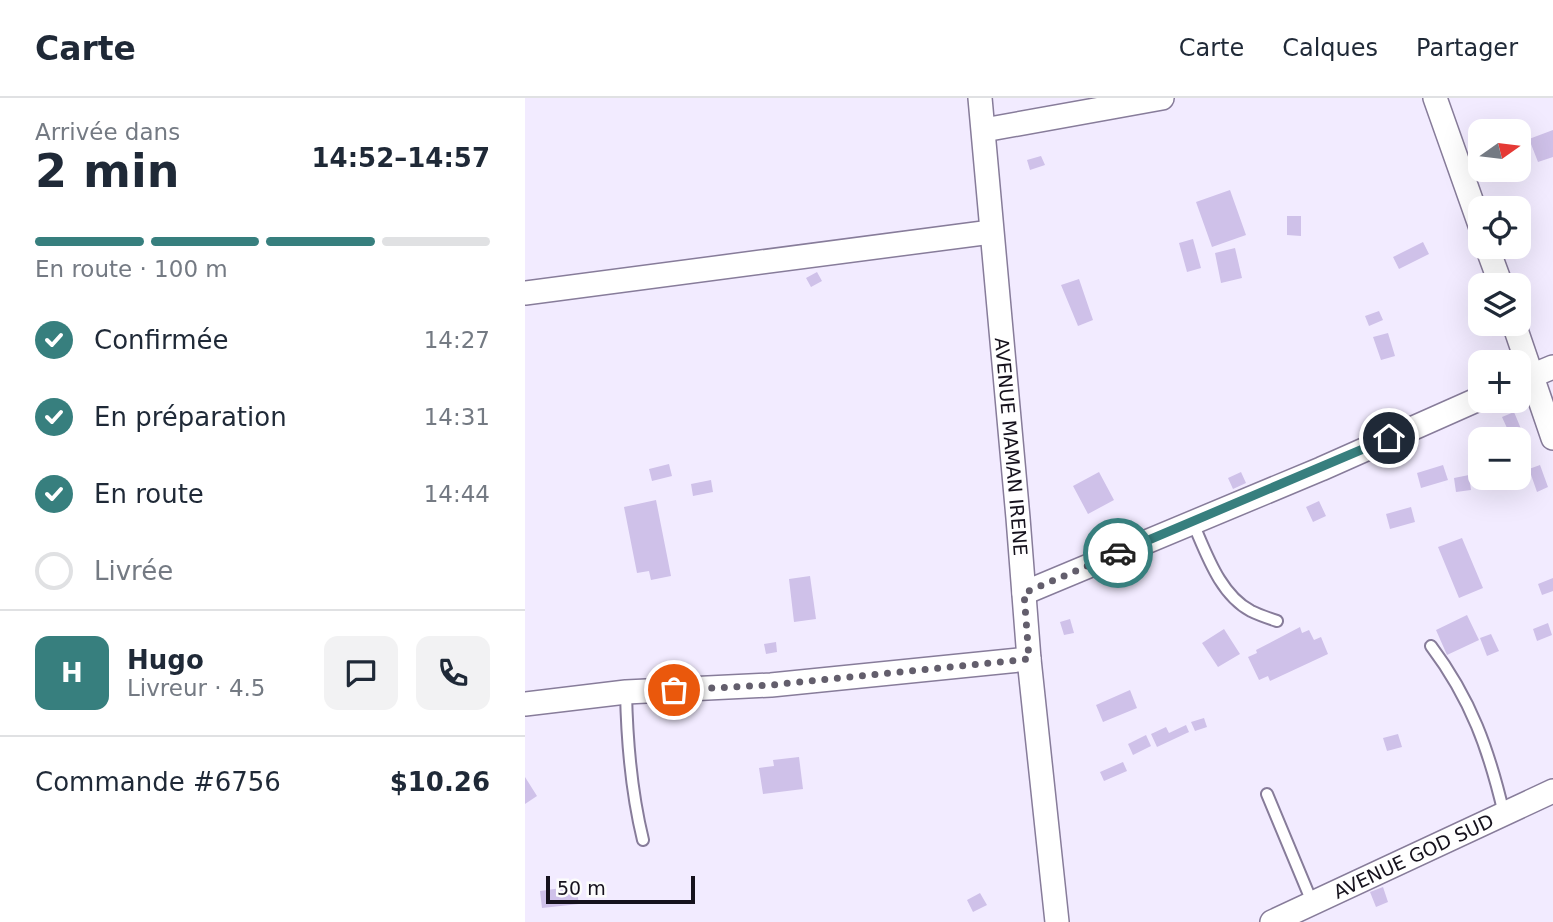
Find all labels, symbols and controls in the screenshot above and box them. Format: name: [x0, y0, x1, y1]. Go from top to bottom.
text: Carte: [35, 29, 136, 68]
text: Carte: [1179, 34, 1244, 62]
text: Calques: [1282, 34, 1378, 62]
text: Partager: [1416, 34, 1518, 62]
text: Arrivée dans: [35, 119, 180, 145]
north arrow: [1468, 119, 1531, 182]
map controls: [1468, 119, 1531, 490]
text: 14:52–14:57: [311, 143, 490, 173]
text: 2 min: [35, 144, 179, 198]
button: locate: [1468, 196, 1531, 259]
text: En route · 100 m: [35, 256, 228, 282]
button: layers: [1468, 273, 1531, 336]
icon: check: [35, 321, 73, 359]
text: Confirmée: [94, 325, 228, 355]
text: 14:27: [424, 327, 490, 353]
street label: AVENUE MAMAN IRENE: [991, 336, 1032, 557]
button: +: [1468, 350, 1531, 413]
icon: check: [35, 398, 73, 436]
text: En préparation: [94, 402, 287, 432]
text: 14:31: [424, 404, 490, 430]
pin: [1359, 408, 1419, 468]
icon: home: [1370, 419, 1408, 457]
button: −: [1468, 427, 1531, 490]
icon: check: [35, 475, 73, 513]
text: En route: [94, 479, 204, 509]
text: 14:44: [424, 481, 490, 507]
courier: [1083, 518, 1153, 588]
icon: car: [1099, 534, 1137, 572]
text: Livrée: [94, 556, 173, 586]
button: chat: [324, 636, 398, 710]
button: phone: [416, 636, 490, 710]
text: Hugo: [127, 645, 204, 675]
text: H: [61, 658, 83, 688]
pin: [644, 660, 704, 720]
icon: bag: [655, 671, 693, 709]
text: Livreur · 4.5: [127, 675, 265, 701]
text: Commande #6756: [35, 767, 281, 797]
text: $10.26: [390, 767, 490, 797]
street label: AVENUE GOD SUD: [1330, 809, 1497, 903]
scale bar: [546, 873, 695, 905]
text: 50 m: [557, 877, 606, 899]

